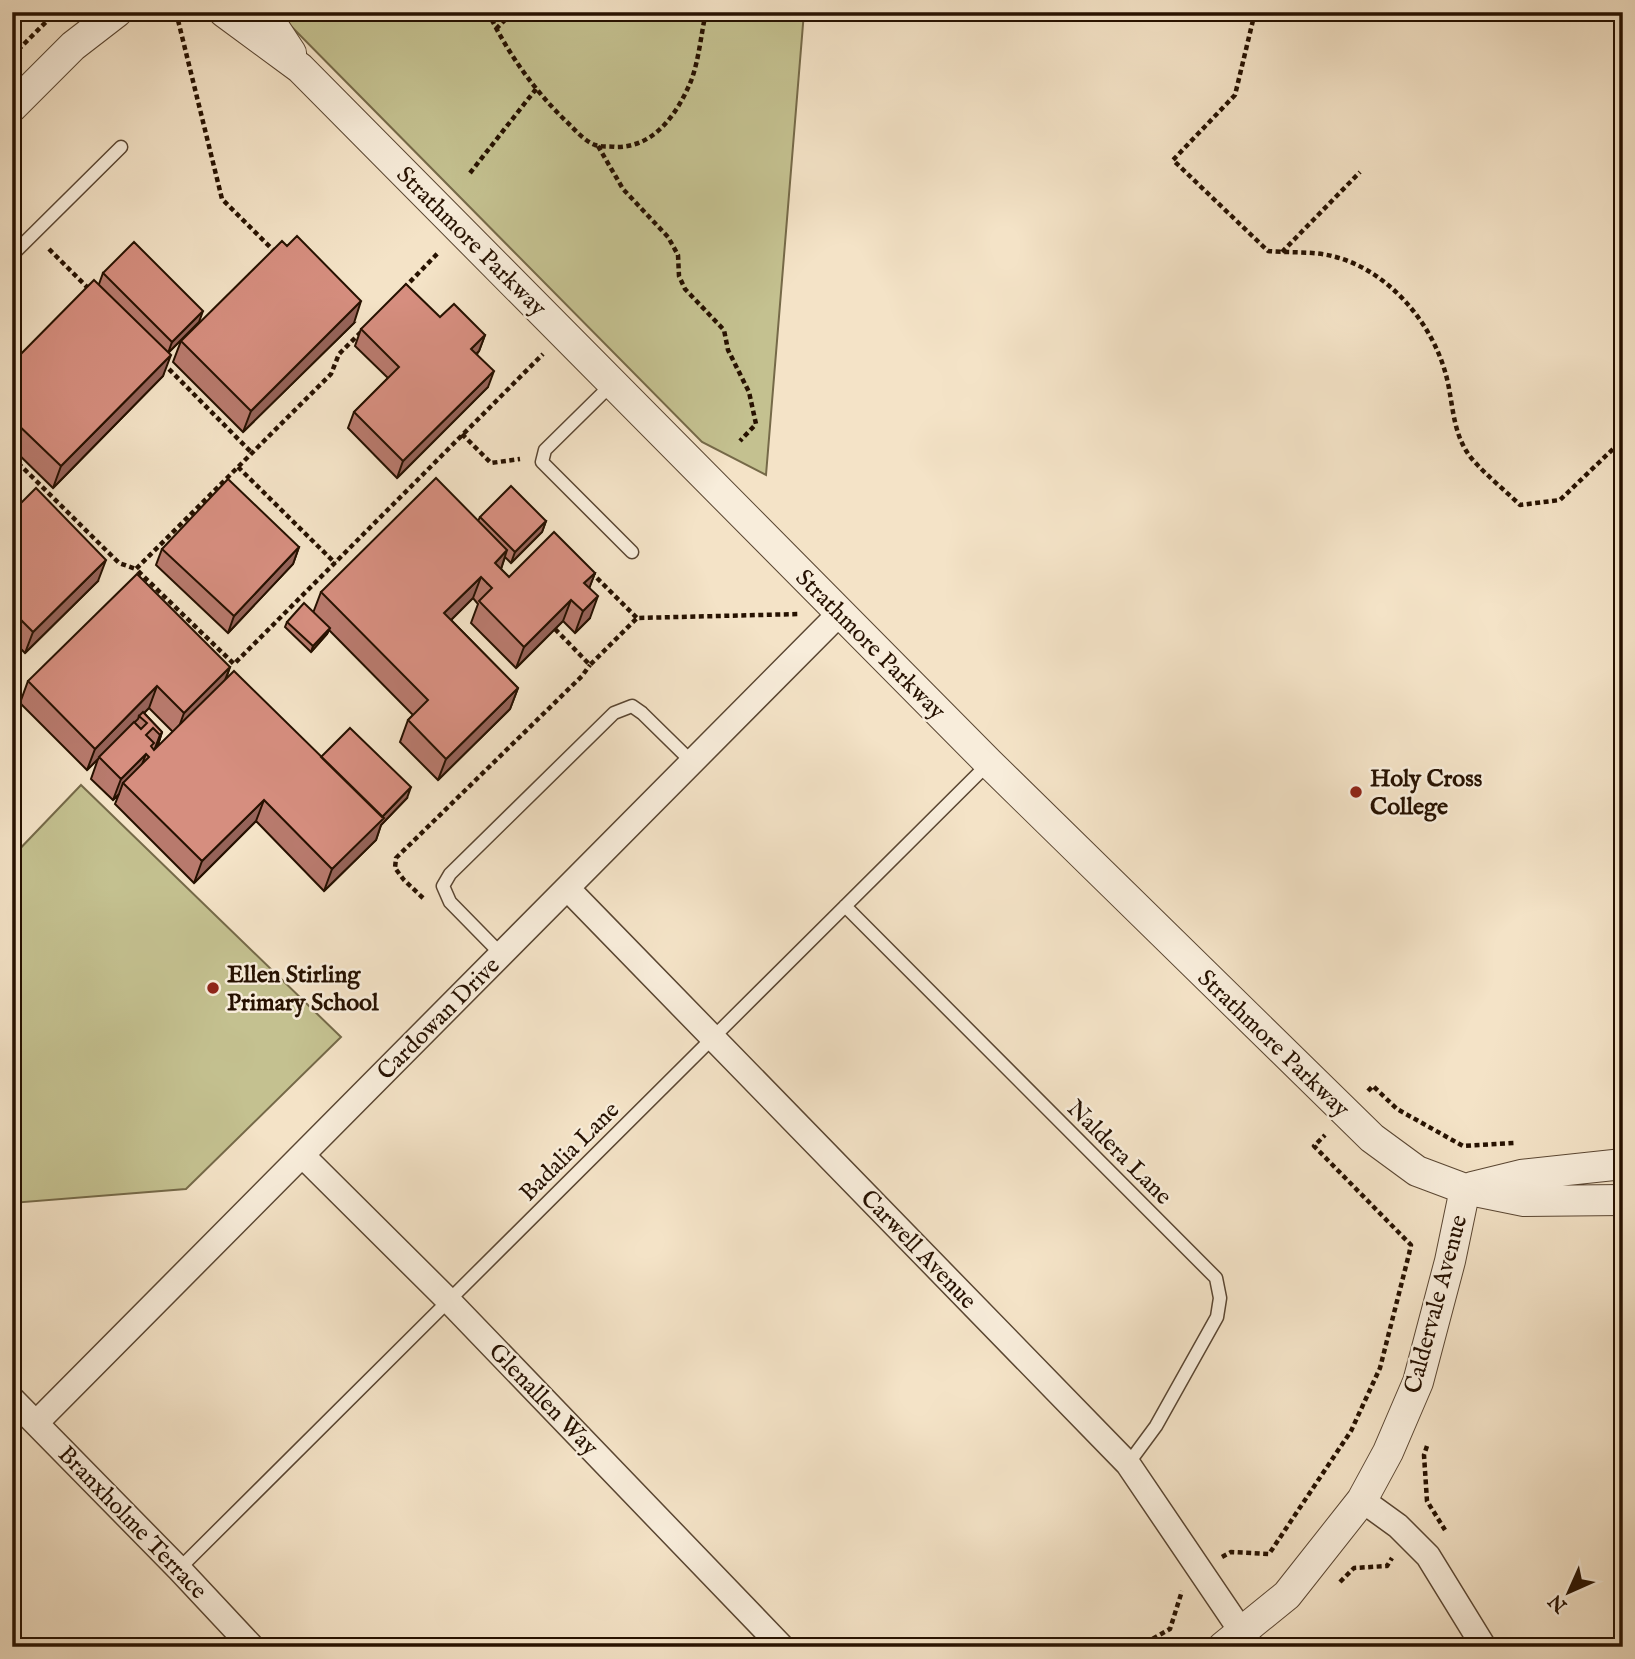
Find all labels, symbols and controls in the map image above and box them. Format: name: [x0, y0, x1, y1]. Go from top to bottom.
street label: Strathmore Parkway: [389, 160, 553, 324]
street label: Strathmore Parkway: [788, 563, 952, 727]
place label: Holy Cross College: [1370, 764, 1483, 823]
marker: Holy Cross College: [1348, 784, 1364, 800]
street label: Cardowan Drive: [371, 951, 507, 1087]
place label: Ellen Stirling Primary School: [227, 960, 379, 1019]
street label: Strathmore Parkway: [1190, 963, 1356, 1125]
marker: Ellen Stirling Primary School: [205, 980, 221, 996]
street label: Naldera Lane: [1060, 1094, 1178, 1212]
street label: Badalia Lane: [513, 1095, 627, 1209]
street label: Carwell Avenue: [853, 1184, 983, 1316]
street label: Caldervale Avenue: [1398, 1212, 1475, 1397]
street label: Glenallen Way: [481, 1337, 605, 1463]
street label: Branxholme Terrace: [51, 1440, 213, 1606]
north arrow: [1534, 1558, 1604, 1628]
text: N: [1544, 1588, 1573, 1618]

